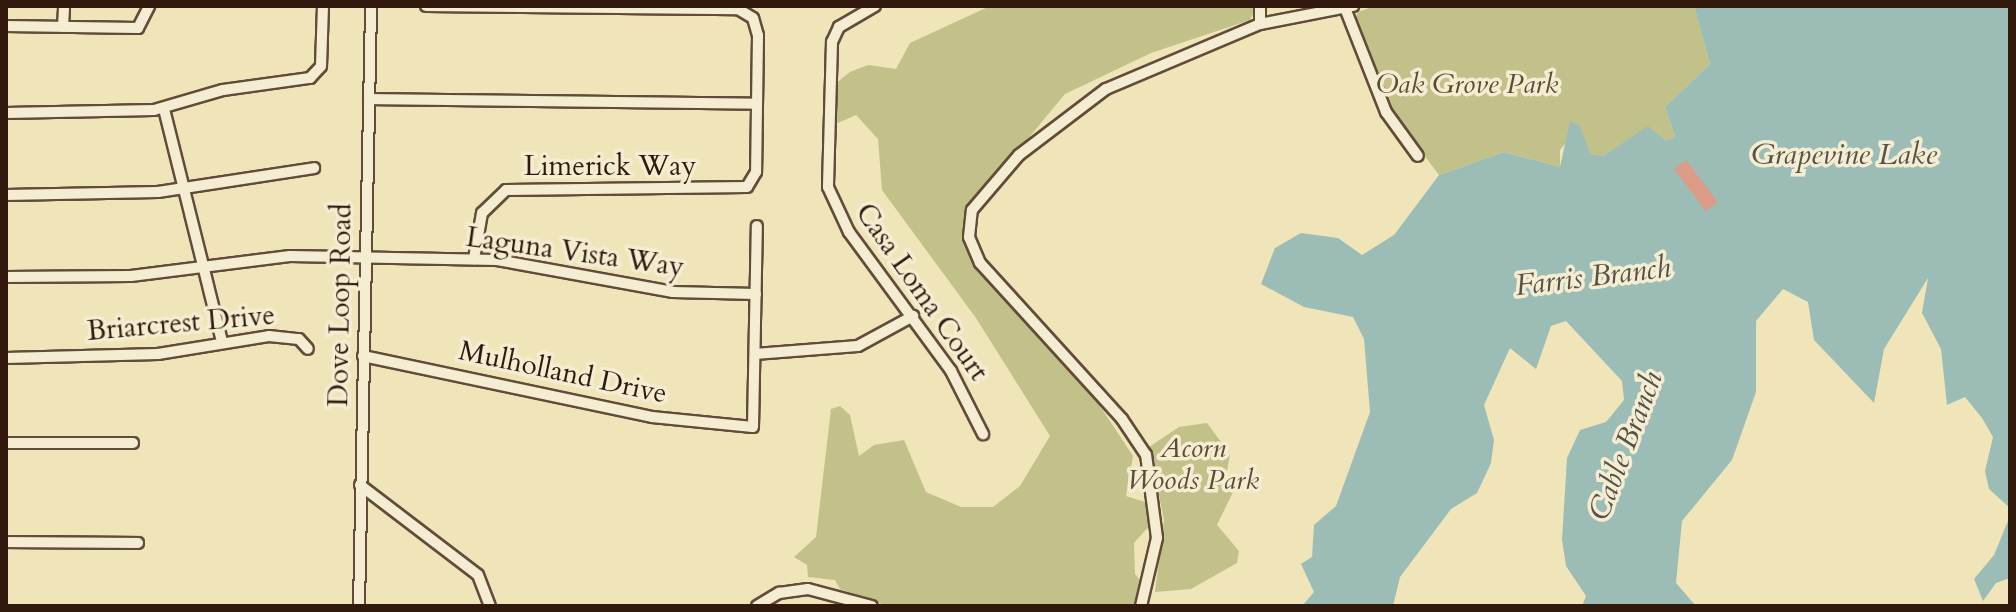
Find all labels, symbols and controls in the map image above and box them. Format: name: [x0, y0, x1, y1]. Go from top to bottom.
park label: Oak Grove Park: [1376, 67, 1558, 101]
water label: Grapevine Lake: [1751, 137, 1937, 173]
street label: Limerick Way: [524, 149, 696, 183]
street label: Casa Loma Court: [848, 197, 996, 387]
street label: Dove Loop Road: [321, 203, 359, 407]
street label: Laguna Vista Way: [464, 220, 686, 284]
water label: Farris Branch: [1513, 250, 1673, 304]
street label: Briarcrest Drive: [86, 298, 276, 348]
street label: Mulholland Drive: [456, 334, 670, 410]
water label: Cable Branch: [1581, 367, 1671, 525]
park label: Acorn Woods Park: [1127, 431, 1259, 497]

